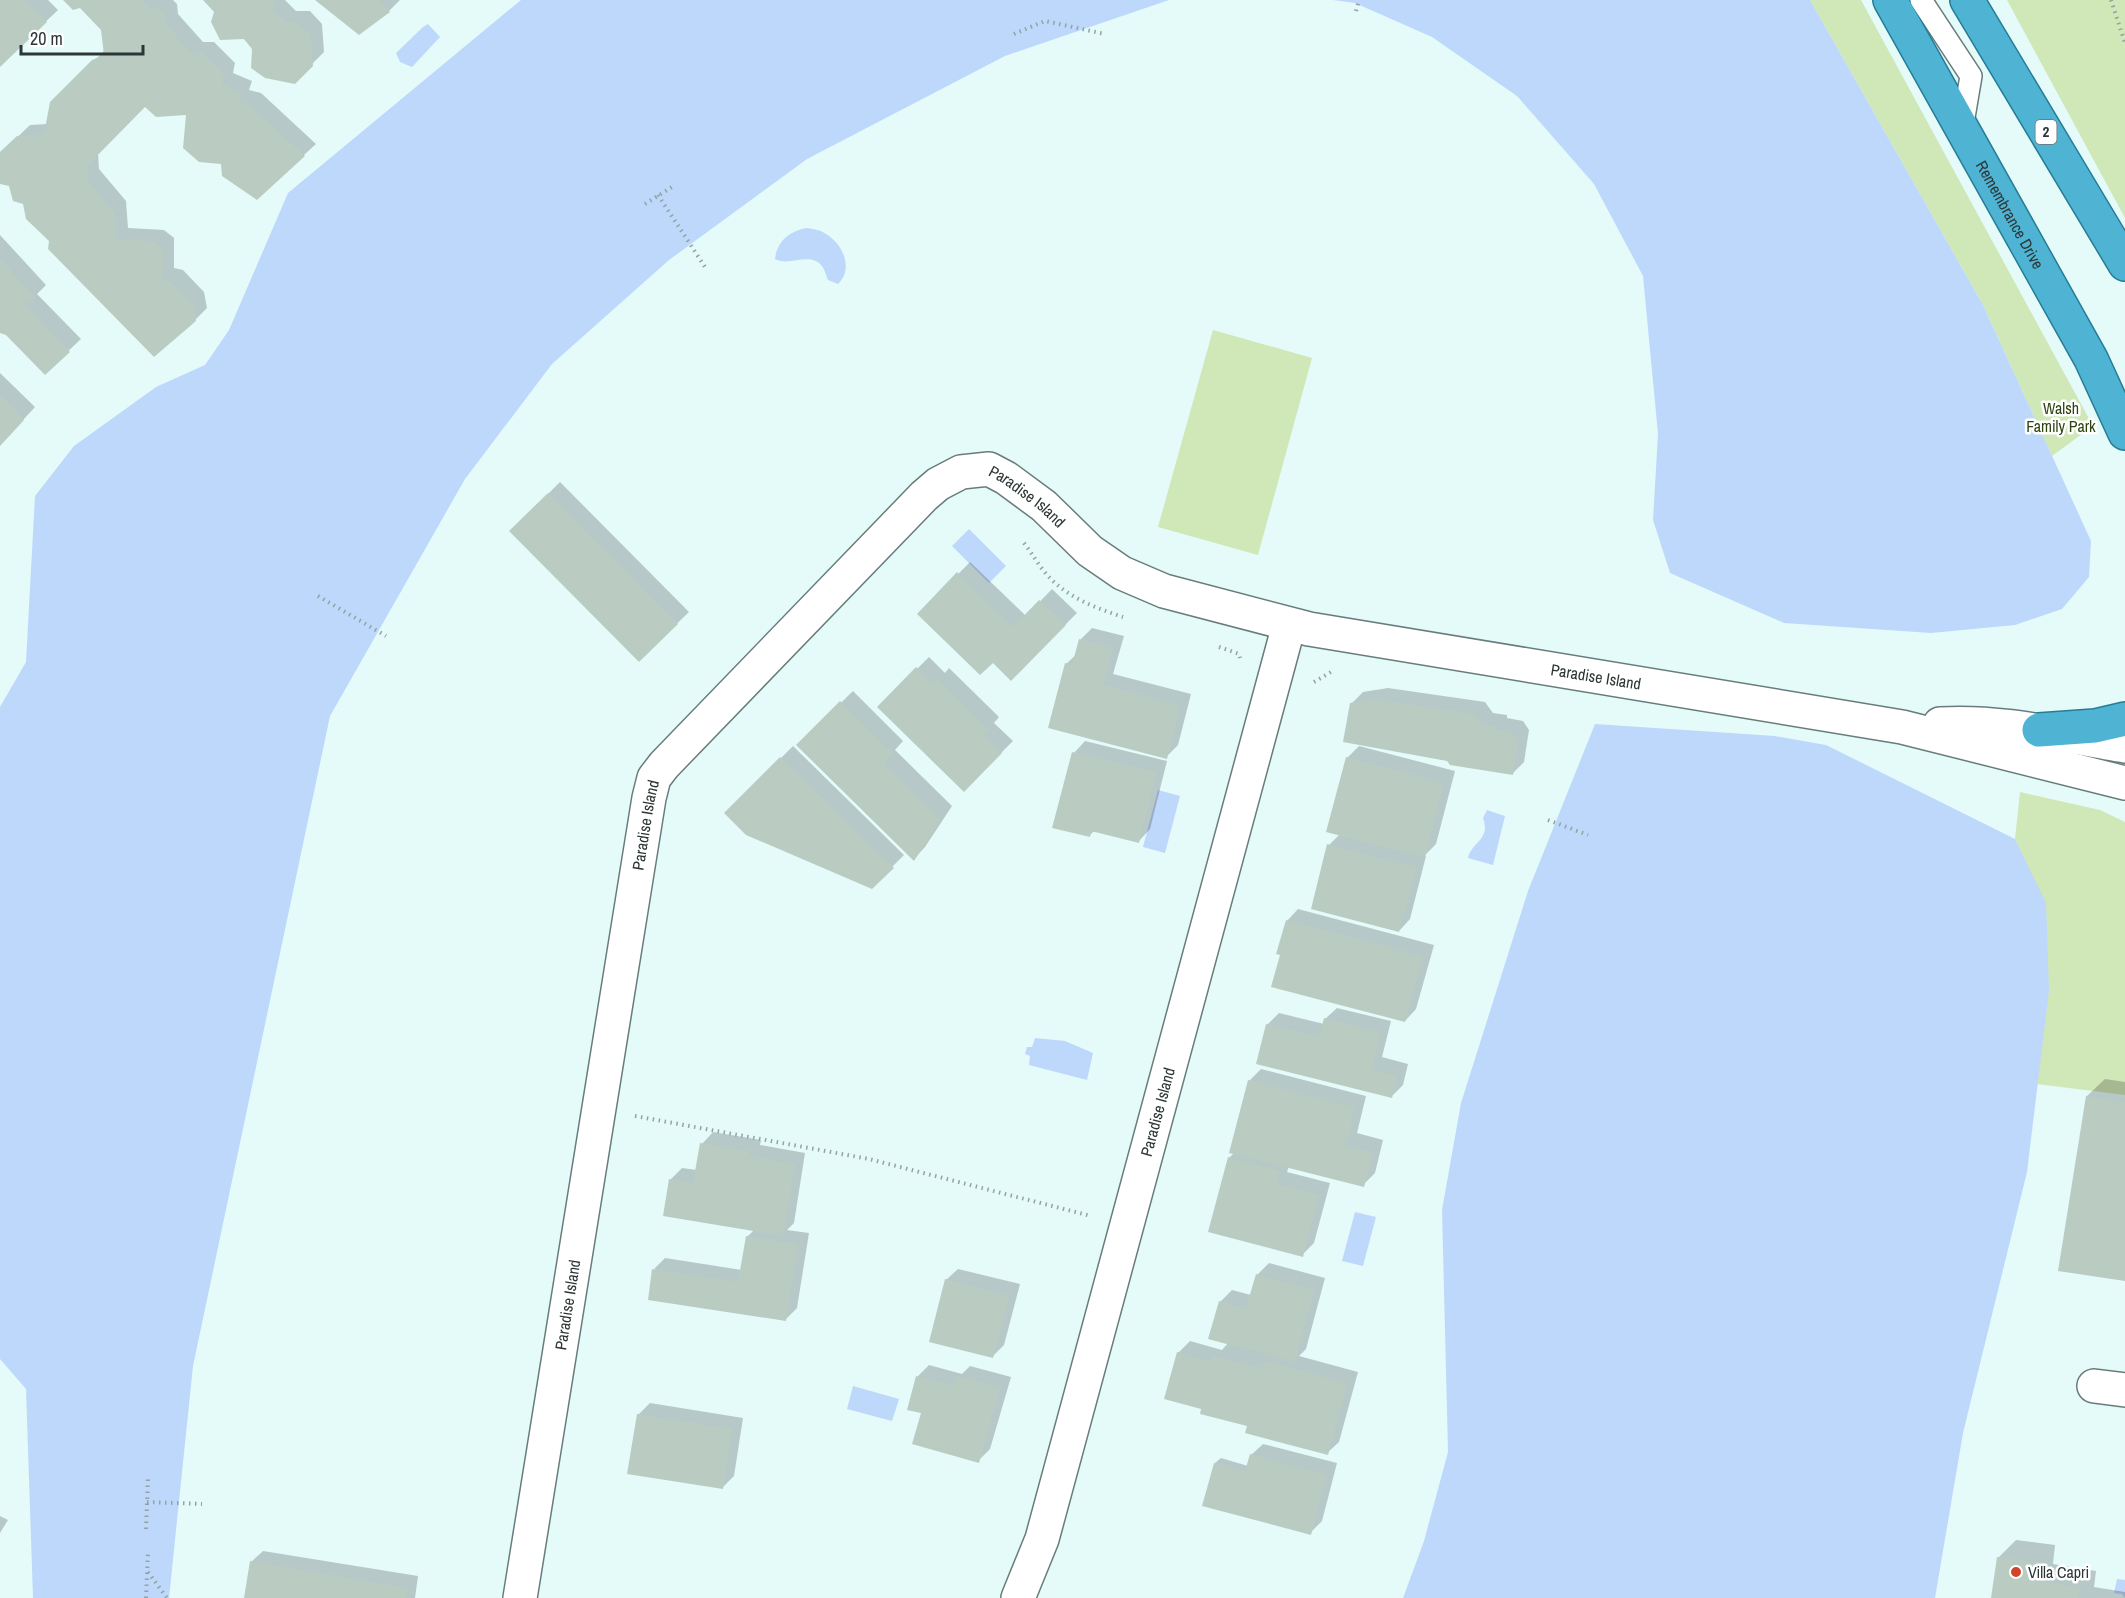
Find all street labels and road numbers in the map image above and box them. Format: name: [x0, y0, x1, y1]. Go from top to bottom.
road number: 2: [2036, 120, 2056, 144]
street label: Remembrance Drive: [1971, 156, 2049, 273]
street label: Paradise Island: [985, 460, 1070, 532]
street label: Paradise Island: [1549, 658, 1643, 695]
street label: Paradise Island: [627, 778, 664, 872]
street label: Paradise Island: [1135, 1065, 1180, 1159]
street label: Paradise Island: [549, 1258, 585, 1352]

